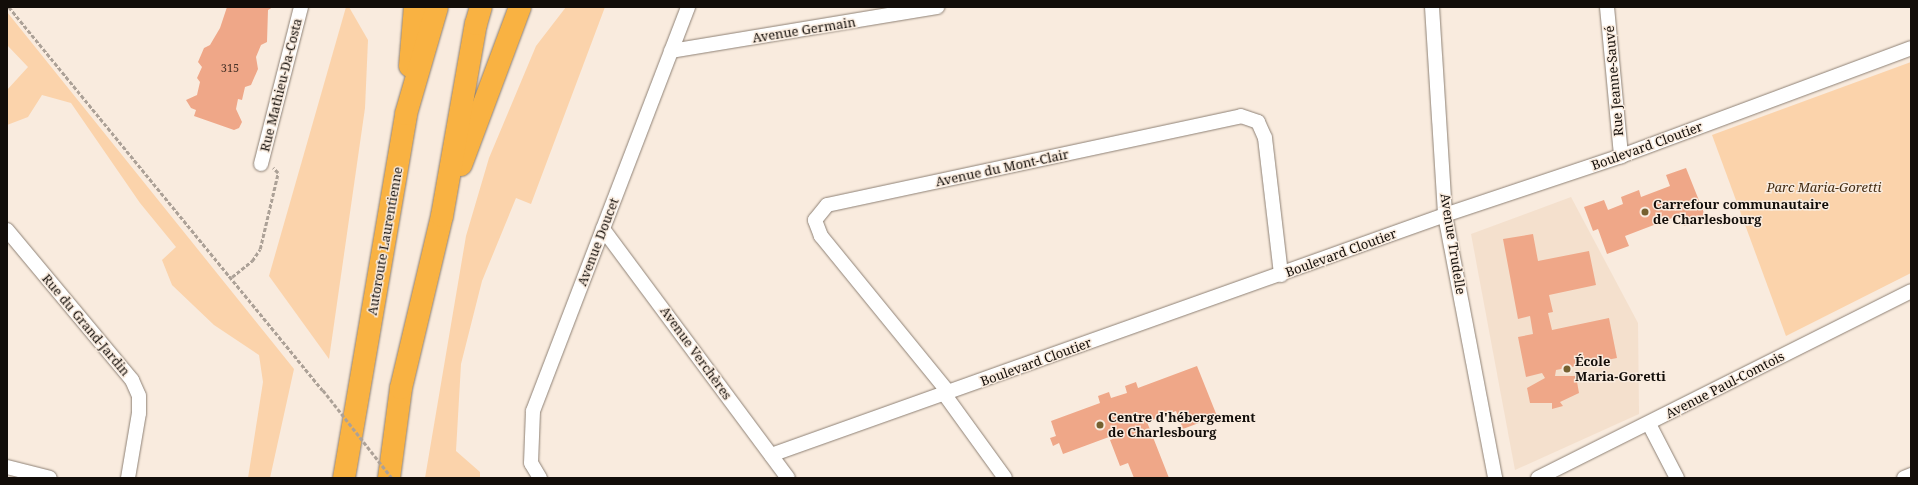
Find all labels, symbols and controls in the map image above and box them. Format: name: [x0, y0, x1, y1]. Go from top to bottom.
street label: Avenue Germain: [751, 14, 857, 46]
street label: Rue Mathieu-Da-Costa: [257, 17, 305, 153]
street label: Rue Jeanne-Sauvé: [1601, 25, 1627, 137]
house number: 315: [221, 61, 239, 75]
street label: Boulevard Cloutier: [1589, 119, 1705, 173]
street label: Avenue du Mont-Clair: [934, 146, 1070, 190]
street label: Autoroute Laurentienne: [364, 165, 406, 317]
park label: Parc Maria-Goretti: [1767, 179, 1881, 195]
street label: Avenue Trudelle: [1437, 192, 1469, 296]
street label: Avenue Doucet: [574, 196, 622, 288]
place label: Carrefour communautaire de Charlesbourg: [1653, 197, 1829, 228]
marker: Carrefour communautaire de Charlesbourg: [1640, 207, 1650, 217]
street label: Boulevard Cloutier: [1283, 226, 1399, 280]
street label: Rue du Grand-Jardin: [39, 271, 133, 379]
street label: Avenue Verchères: [657, 303, 735, 403]
street label: Boulevard Cloutier: [978, 335, 1094, 389]
street label: Avenue Paul-Comtois: [1663, 348, 1787, 422]
place label: École Maria-Goretti: [1575, 354, 1666, 385]
marker: École Maria-Goretti: [1562, 364, 1572, 374]
place label: Centre d'hébergement de Charlesbourg: [1108, 410, 1256, 441]
marker: Centre d'hébergement de Charlesbourg: [1095, 420, 1105, 430]

